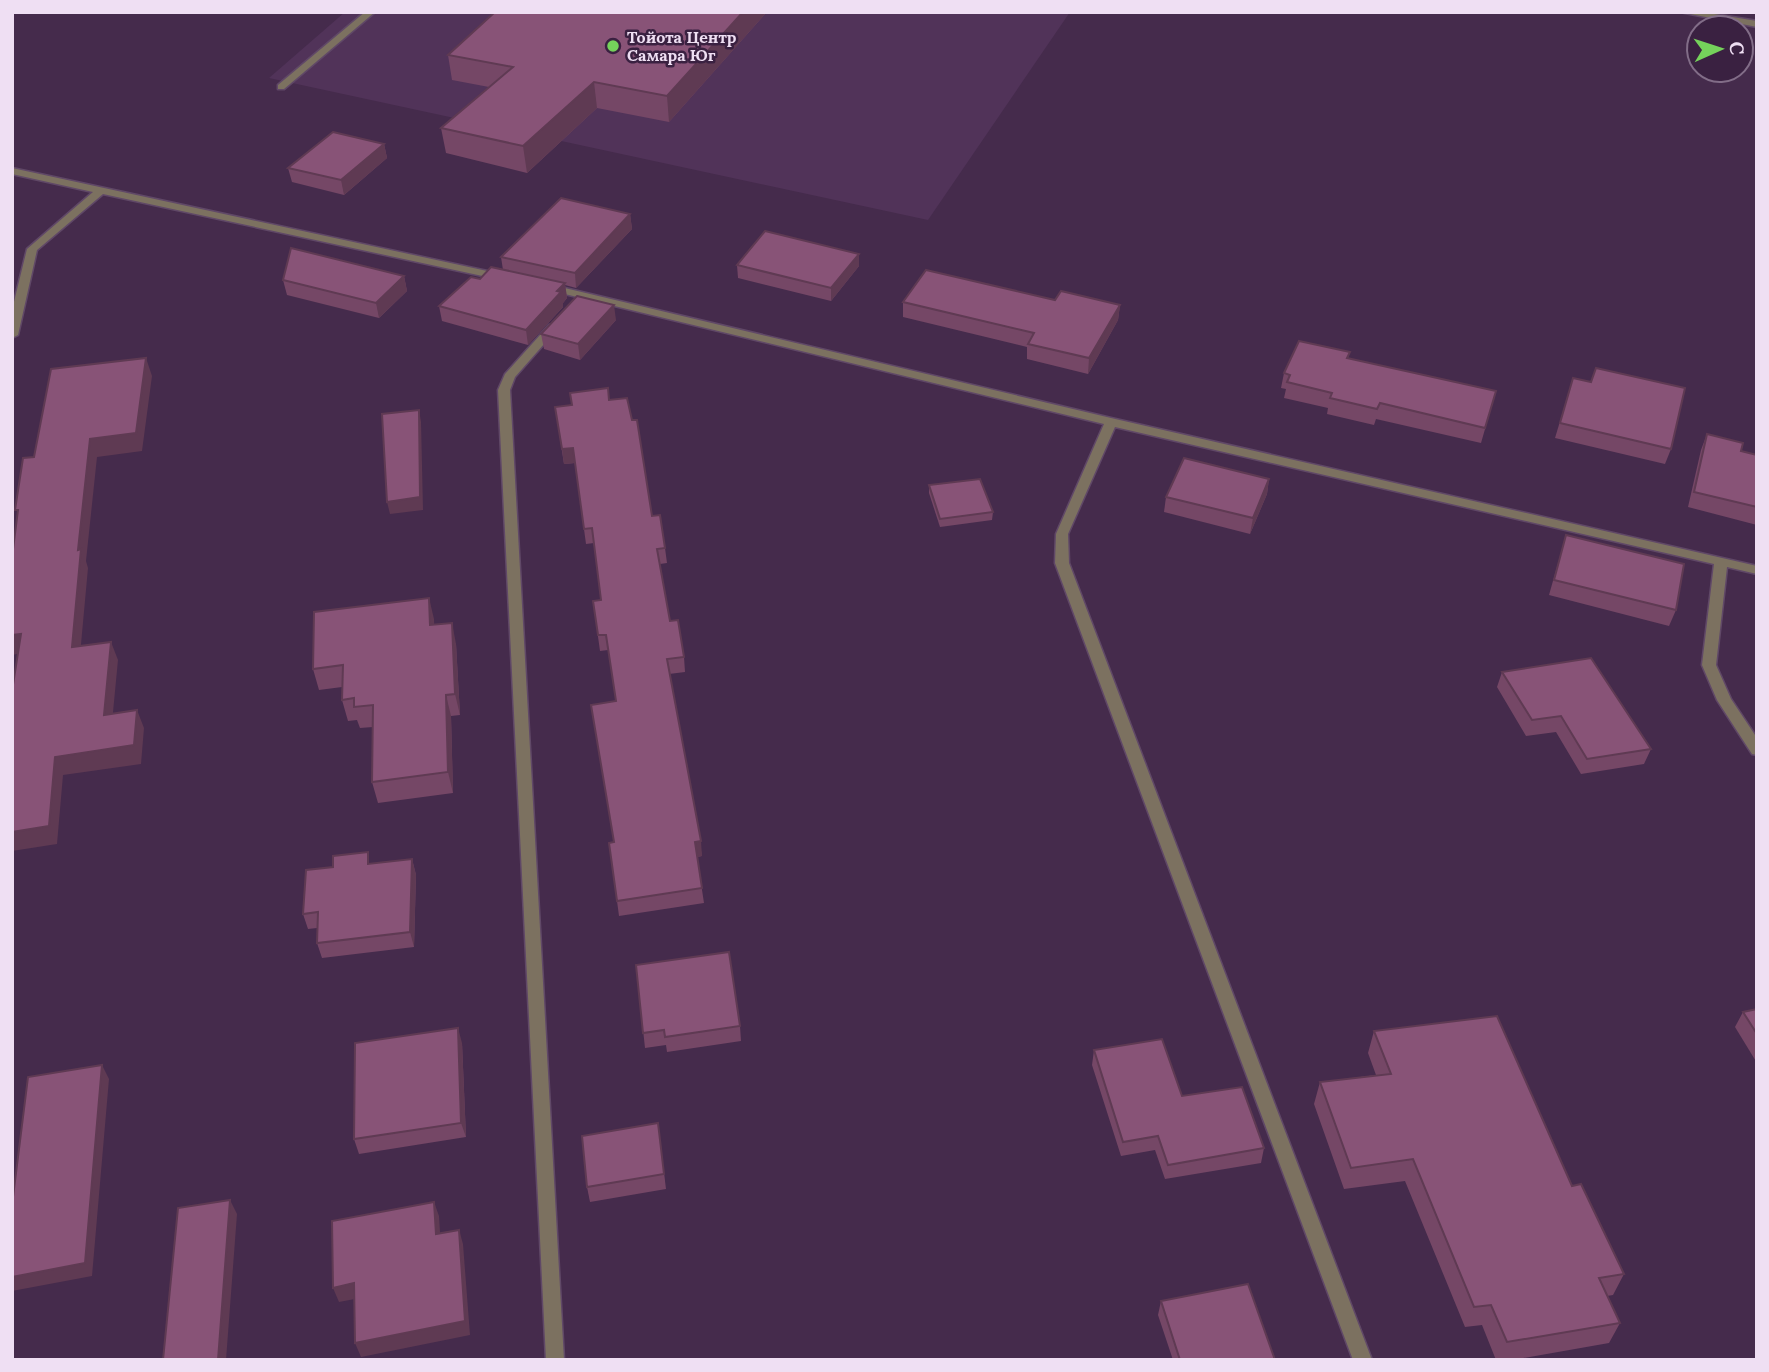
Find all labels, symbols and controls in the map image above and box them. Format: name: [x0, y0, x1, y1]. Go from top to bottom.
north arrow: [1685, 14, 1755, 84]
place label: Тойота Центр Самара Юг: [627, 27, 737, 65]
marker: Тойота Центр Самара Юг: [605, 38, 621, 54]
text: С: [1725, 41, 1749, 55]

